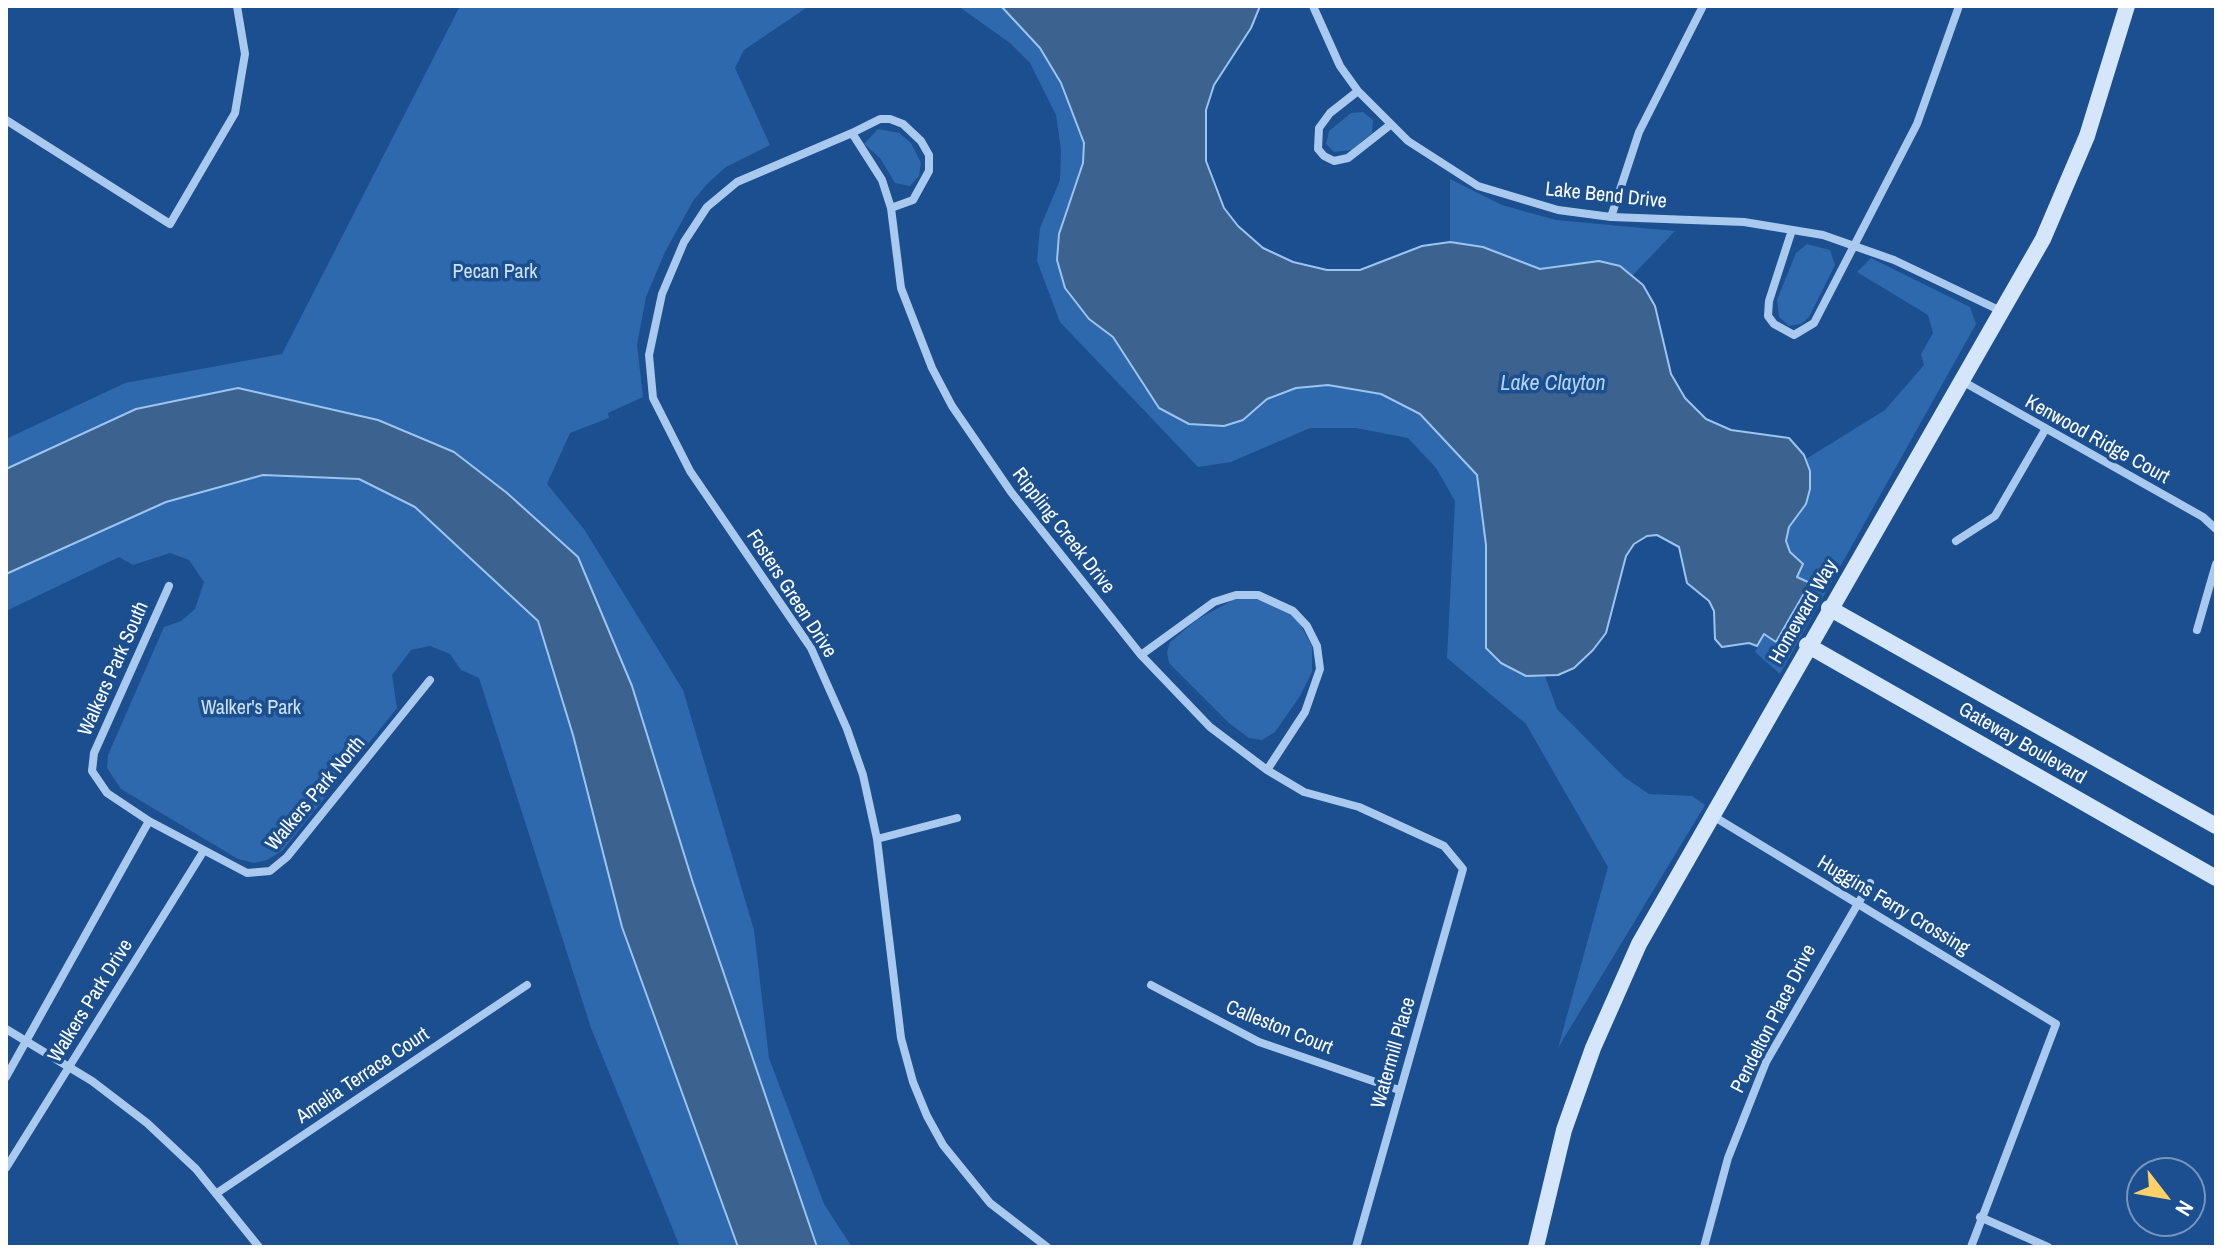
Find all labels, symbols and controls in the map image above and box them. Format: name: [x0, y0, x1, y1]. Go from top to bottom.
street label: Lake Bend Drive: [1544, 178, 1668, 214]
park label: Pecan Park: [453, 261, 537, 285]
water label: Lake Clayton: [1500, 371, 1606, 397]
street label: Kenwood Ridge Court: [2021, 390, 2173, 490]
street label: Rippling Creek Drive: [1006, 463, 1120, 599]
street label: Fosters Green Drive: [741, 526, 841, 662]
street label: Homeward Way: [1765, 556, 1843, 668]
street label: Walkers Park South: [74, 598, 154, 740]
park label: Walker's Park: [201, 697, 301, 721]
street label: Gateway Boulevard: [1954, 698, 2090, 790]
street label: Walkers Park North: [261, 732, 371, 856]
street label: Huggins Ferry Crossing: [1813, 851, 1973, 961]
street label: Walkers Park Drive: [44, 935, 138, 1067]
street label: Pendelton Place Drive: [1726, 941, 1822, 1097]
street label: Watermill Place: [1367, 995, 1421, 1111]
street label: Calleston Court: [1222, 996, 1336, 1060]
street label: Amelia Terrace Court: [292, 1023, 434, 1129]
north arrow: [2126, 1157, 2206, 1237]
text: N: [2169, 1195, 2201, 1222]

